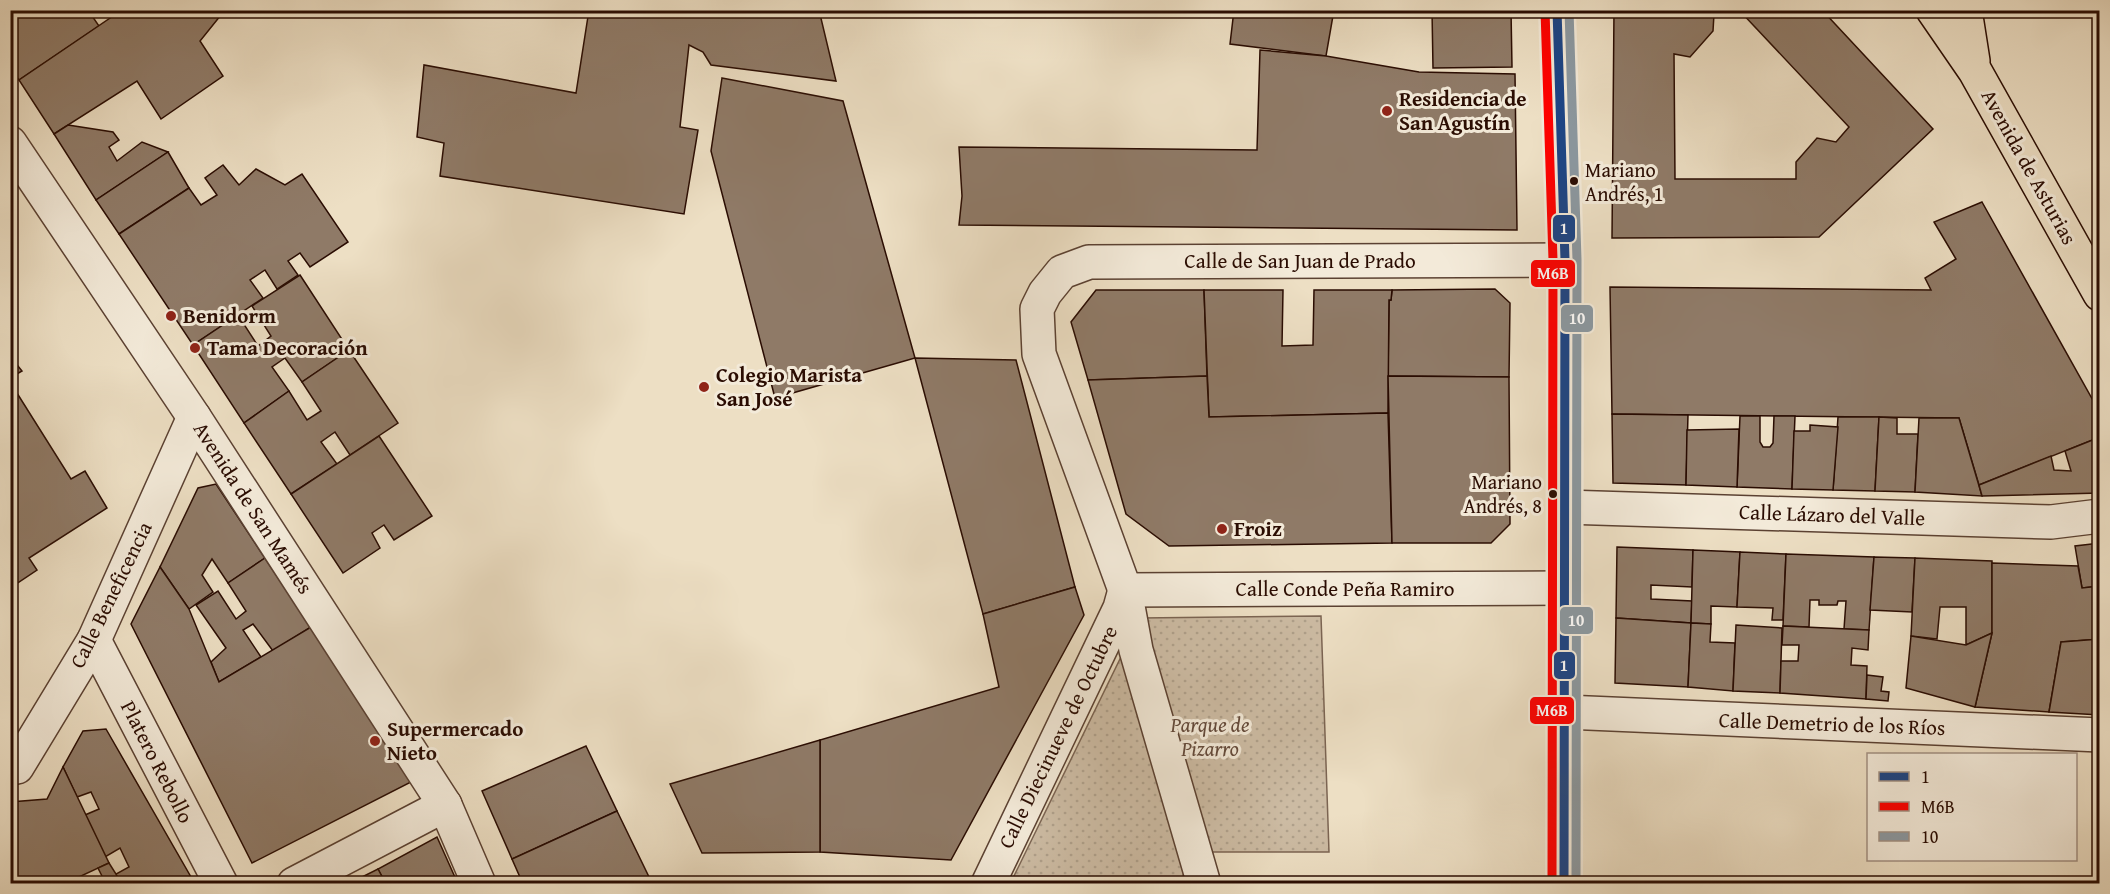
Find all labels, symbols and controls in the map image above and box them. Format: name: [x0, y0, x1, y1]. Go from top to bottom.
place label: Residencia de San Agustín: [1399, 83, 1527, 138]
street label: Avenida de Asturias: [1974, 83, 2085, 250]
marker: Residencia de San Agustín: [1380, 104, 1394, 118]
place label: Mariano Andrés, 1: [1585, 155, 1664, 208]
marker: Mariano Andrés, 1: [1568, 175, 1580, 187]
line badge: 1: [1552, 214, 1576, 243]
text: 1: [1560, 216, 1568, 240]
street label: Calle de San Juan de Prado: [1184, 245, 1416, 276]
line badge: M6B: [1530, 259, 1576, 288]
text: M6B: [1537, 261, 1569, 285]
place label: Benidorm: [183, 300, 276, 331]
line badge: 10: [1560, 304, 1594, 333]
text: 10: [1569, 306, 1585, 330]
marker: Benidorm: [164, 309, 178, 323]
place label: Tama Decoración: [207, 332, 368, 363]
marker: Tama Decoración: [188, 341, 202, 355]
place label: Colegio Marista San José: [716, 359, 862, 414]
marker: Colegio Marista San José: [697, 380, 711, 394]
street label: Avenida de San Mamés: [186, 416, 321, 600]
place label: Mariano Andrés, 8: [1464, 467, 1542, 520]
marker: Mariano Andrés, 8: [1547, 488, 1559, 500]
street label: Calle Lázaro del Valle: [1738, 496, 1926, 533]
place label: Froiz: [1234, 513, 1282, 544]
street label: Calle Beneficencia: [62, 516, 160, 673]
marker: Froiz: [1215, 522, 1229, 536]
street label: Calle Conde Peña Ramiro: [1236, 573, 1454, 604]
line badge: 10: [1559, 606, 1594, 635]
text: 10: [1568, 608, 1584, 632]
street label: Calle Diecinueve de Octubre: [990, 620, 1125, 853]
line badge: 1: [1553, 651, 1576, 680]
text: 1: [1560, 653, 1568, 677]
street label: Platero Rebollo: [113, 695, 202, 829]
line badge: M6B: [1529, 696, 1575, 725]
text: M6B: [1536, 698, 1568, 722]
street label: Calle Demetrio de los Ríos: [1718, 704, 1946, 743]
park label: Parque de Pizarro: [1170, 709, 1249, 764]
place label: Supermercado Nieto: [387, 713, 523, 768]
marker: Supermercado Nieto: [368, 734, 382, 748]
legend: [1867, 753, 2077, 861]
text: 1: [1921, 763, 1930, 790]
text: M6B: [1921, 793, 1955, 820]
text: 10: [1921, 823, 1939, 850]

